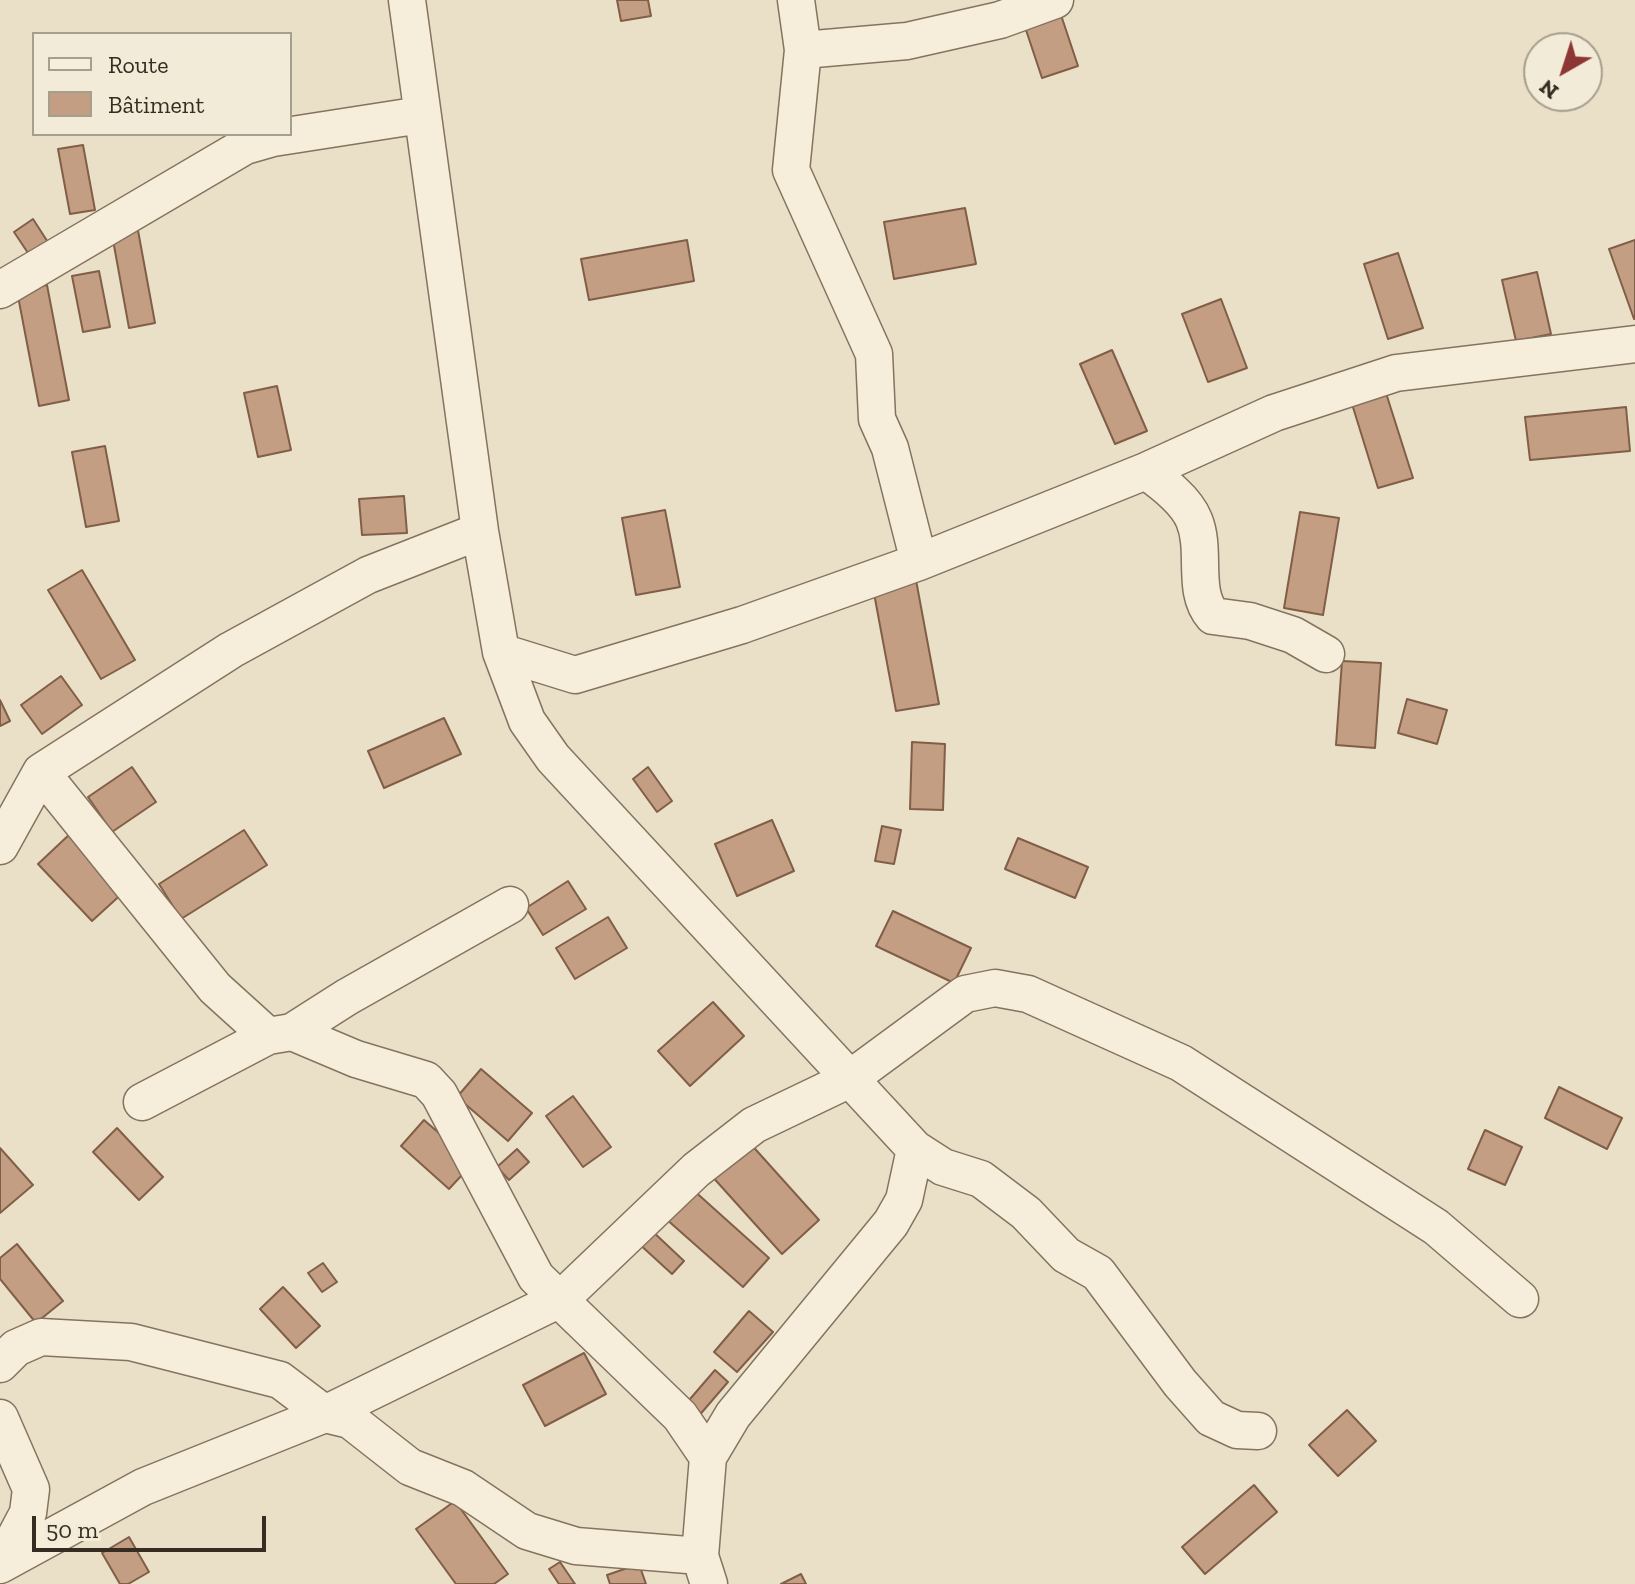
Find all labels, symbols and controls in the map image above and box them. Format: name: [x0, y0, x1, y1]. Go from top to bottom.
legend: [32, 32, 292, 136]
north arrow: [1523, 32, 1603, 112]
text: Route: [108, 50, 168, 79]
text: N: [1534, 74, 1564, 105]
text: Bâtiment: [108, 90, 204, 119]
scale bar: [36, 1500, 270, 1550]
text: 50 m: [46, 1515, 98, 1544]

